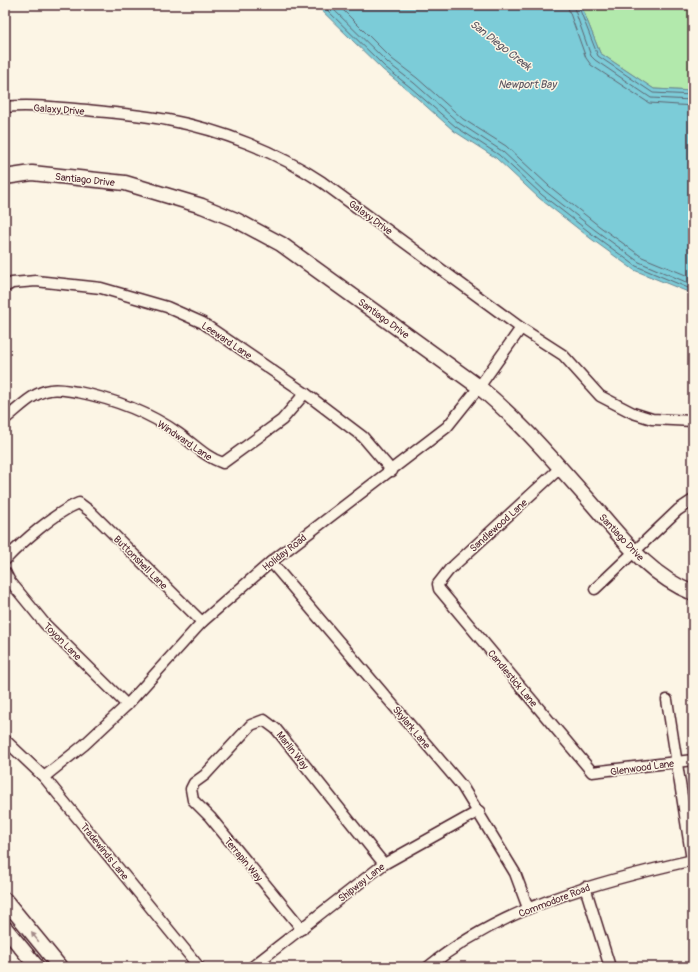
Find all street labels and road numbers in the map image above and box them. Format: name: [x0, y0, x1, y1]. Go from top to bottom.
street label: Galaxy Drive: [33, 102, 85, 118]
street label: Santiago Drive: [54, 171, 115, 189]
street label: Galaxy Drive: [346, 198, 395, 238]
street label: Santiago Drive: [356, 296, 411, 341]
street label: Leeward Lane: [199, 320, 254, 362]
street label: Windward Lane: [155, 418, 214, 464]
street label: Sandlewood Lane: [467, 497, 530, 555]
street label: Santiago Drive: [596, 512, 646, 564]
street label: Holiday Road: [260, 532, 309, 574]
street label: Buttonshell Lane: [111, 533, 170, 592]
street label: Toyon Lane: [41, 620, 84, 663]
street label: Candlestick Lane: [485, 648, 540, 710]
street label: Skylark Lane: [390, 704, 433, 751]
street label: Marlin Way: [274, 729, 311, 773]
street label: Glenwood Lane: [609, 758, 675, 778]
street label: Tradewinds Lane: [78, 821, 131, 883]
street label: Terrapin Way: [221, 835, 265, 884]
street label: Shipway Lane: [336, 861, 387, 905]
street label: Commodore Road: [517, 882, 592, 920]

